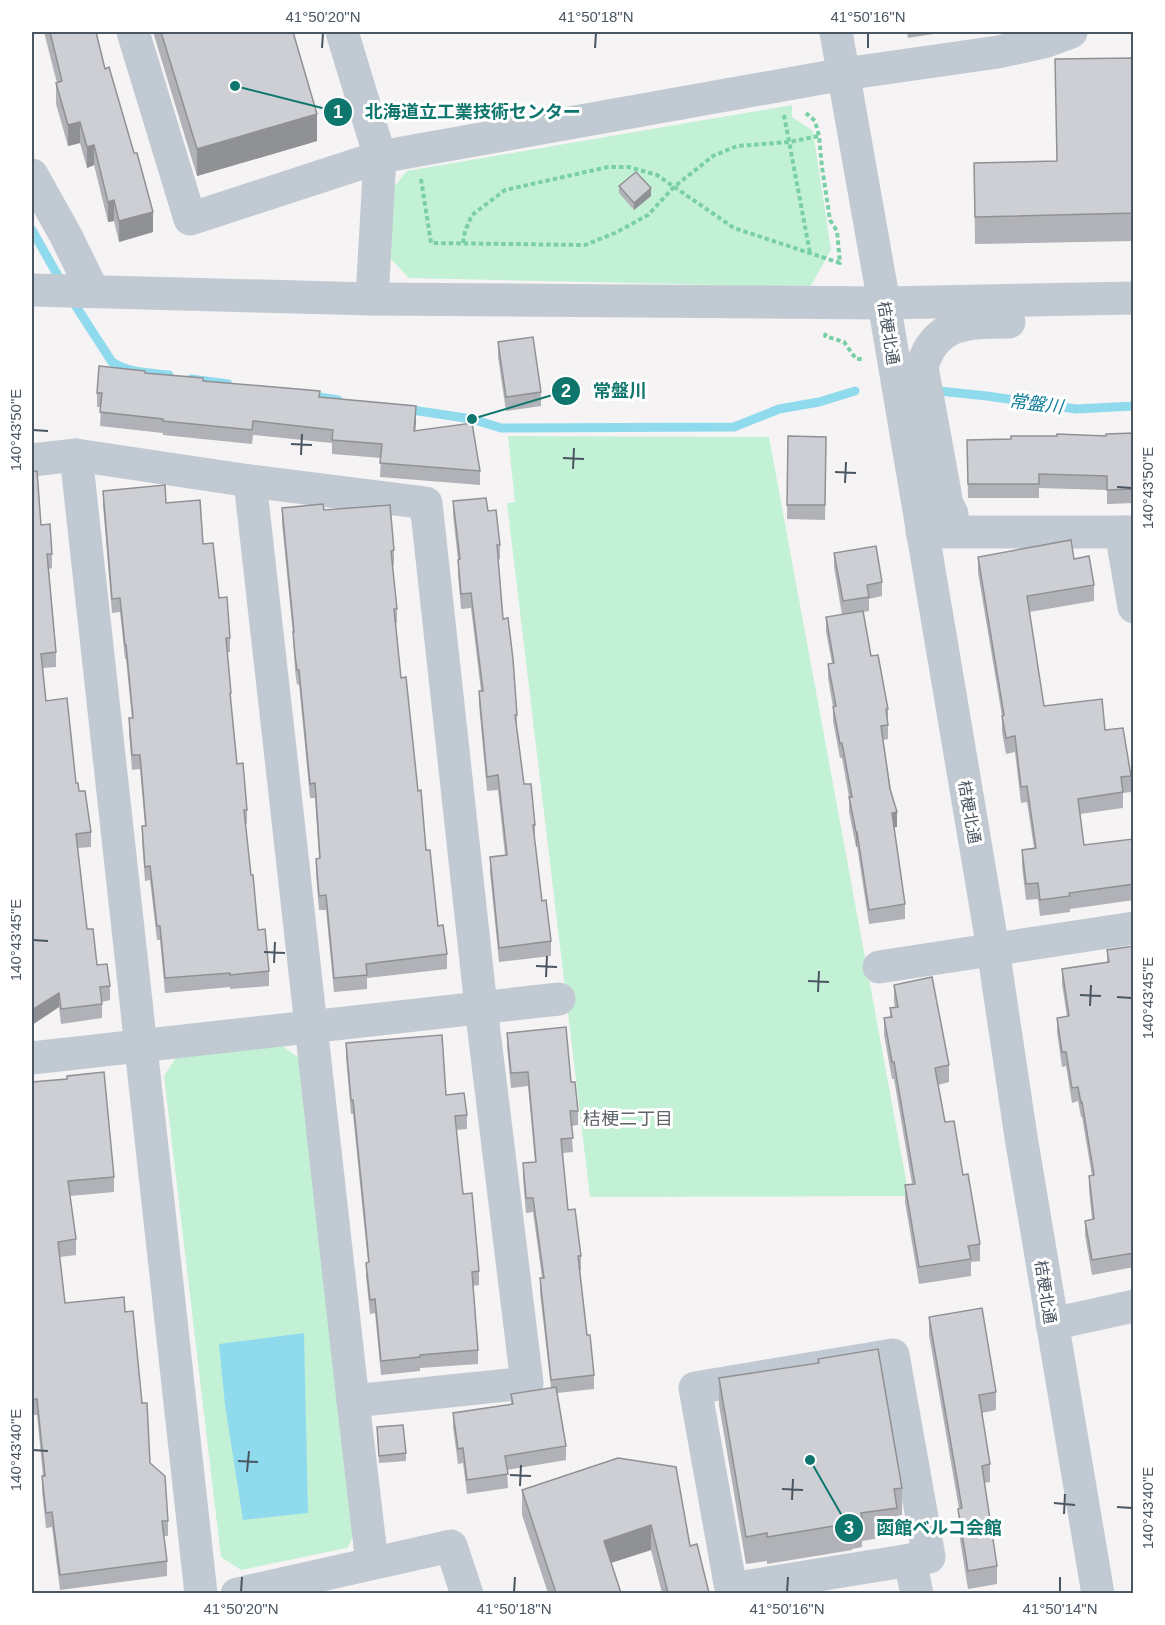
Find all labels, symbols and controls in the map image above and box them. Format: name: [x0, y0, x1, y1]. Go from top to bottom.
text: 41°50'20"N: [285, 8, 361, 25]
text: 41°50'18"N: [558, 8, 634, 25]
text: 41°50'16"N: [830, 8, 906, 25]
callout: 北海道立工業技術センター: [323, 94, 593, 130]
text: 1: [333, 102, 343, 122]
text: 北海道立工業技術センター: [365, 102, 581, 122]
street label: 桔梗北通: [875, 300, 902, 366]
callout: 常盤川: [551, 373, 659, 409]
text: 2: [561, 381, 571, 401]
text: 常盤川: [593, 381, 647, 401]
text: 140°43'50"E: [7, 389, 24, 471]
water label: 常盤川: [1008, 391, 1066, 417]
text: 140°43'50"E: [1139, 447, 1156, 529]
street label: 桔梗北通: [956, 779, 983, 845]
text: 140°43'45"E: [7, 899, 24, 981]
text: 140°43'45"E: [1139, 957, 1156, 1039]
district label: 桔梗二丁目: [583, 1109, 673, 1129]
street label: 桔梗北通: [1032, 1259, 1059, 1325]
text: 140°43'40"E: [7, 1409, 24, 1491]
text: 140°43'40"E: [1139, 1467, 1156, 1549]
callout: 函館ベルコ会館: [834, 1510, 1014, 1546]
text: 3: [844, 1518, 854, 1538]
text: 函館ベルコ会館: [876, 1518, 1002, 1538]
text: 41°50'20"N: [203, 1600, 279, 1617]
text: 41°50'18"N: [476, 1600, 552, 1617]
text: 41°50'16"N: [749, 1600, 825, 1617]
text: 41°50'14"N: [1022, 1600, 1098, 1617]

